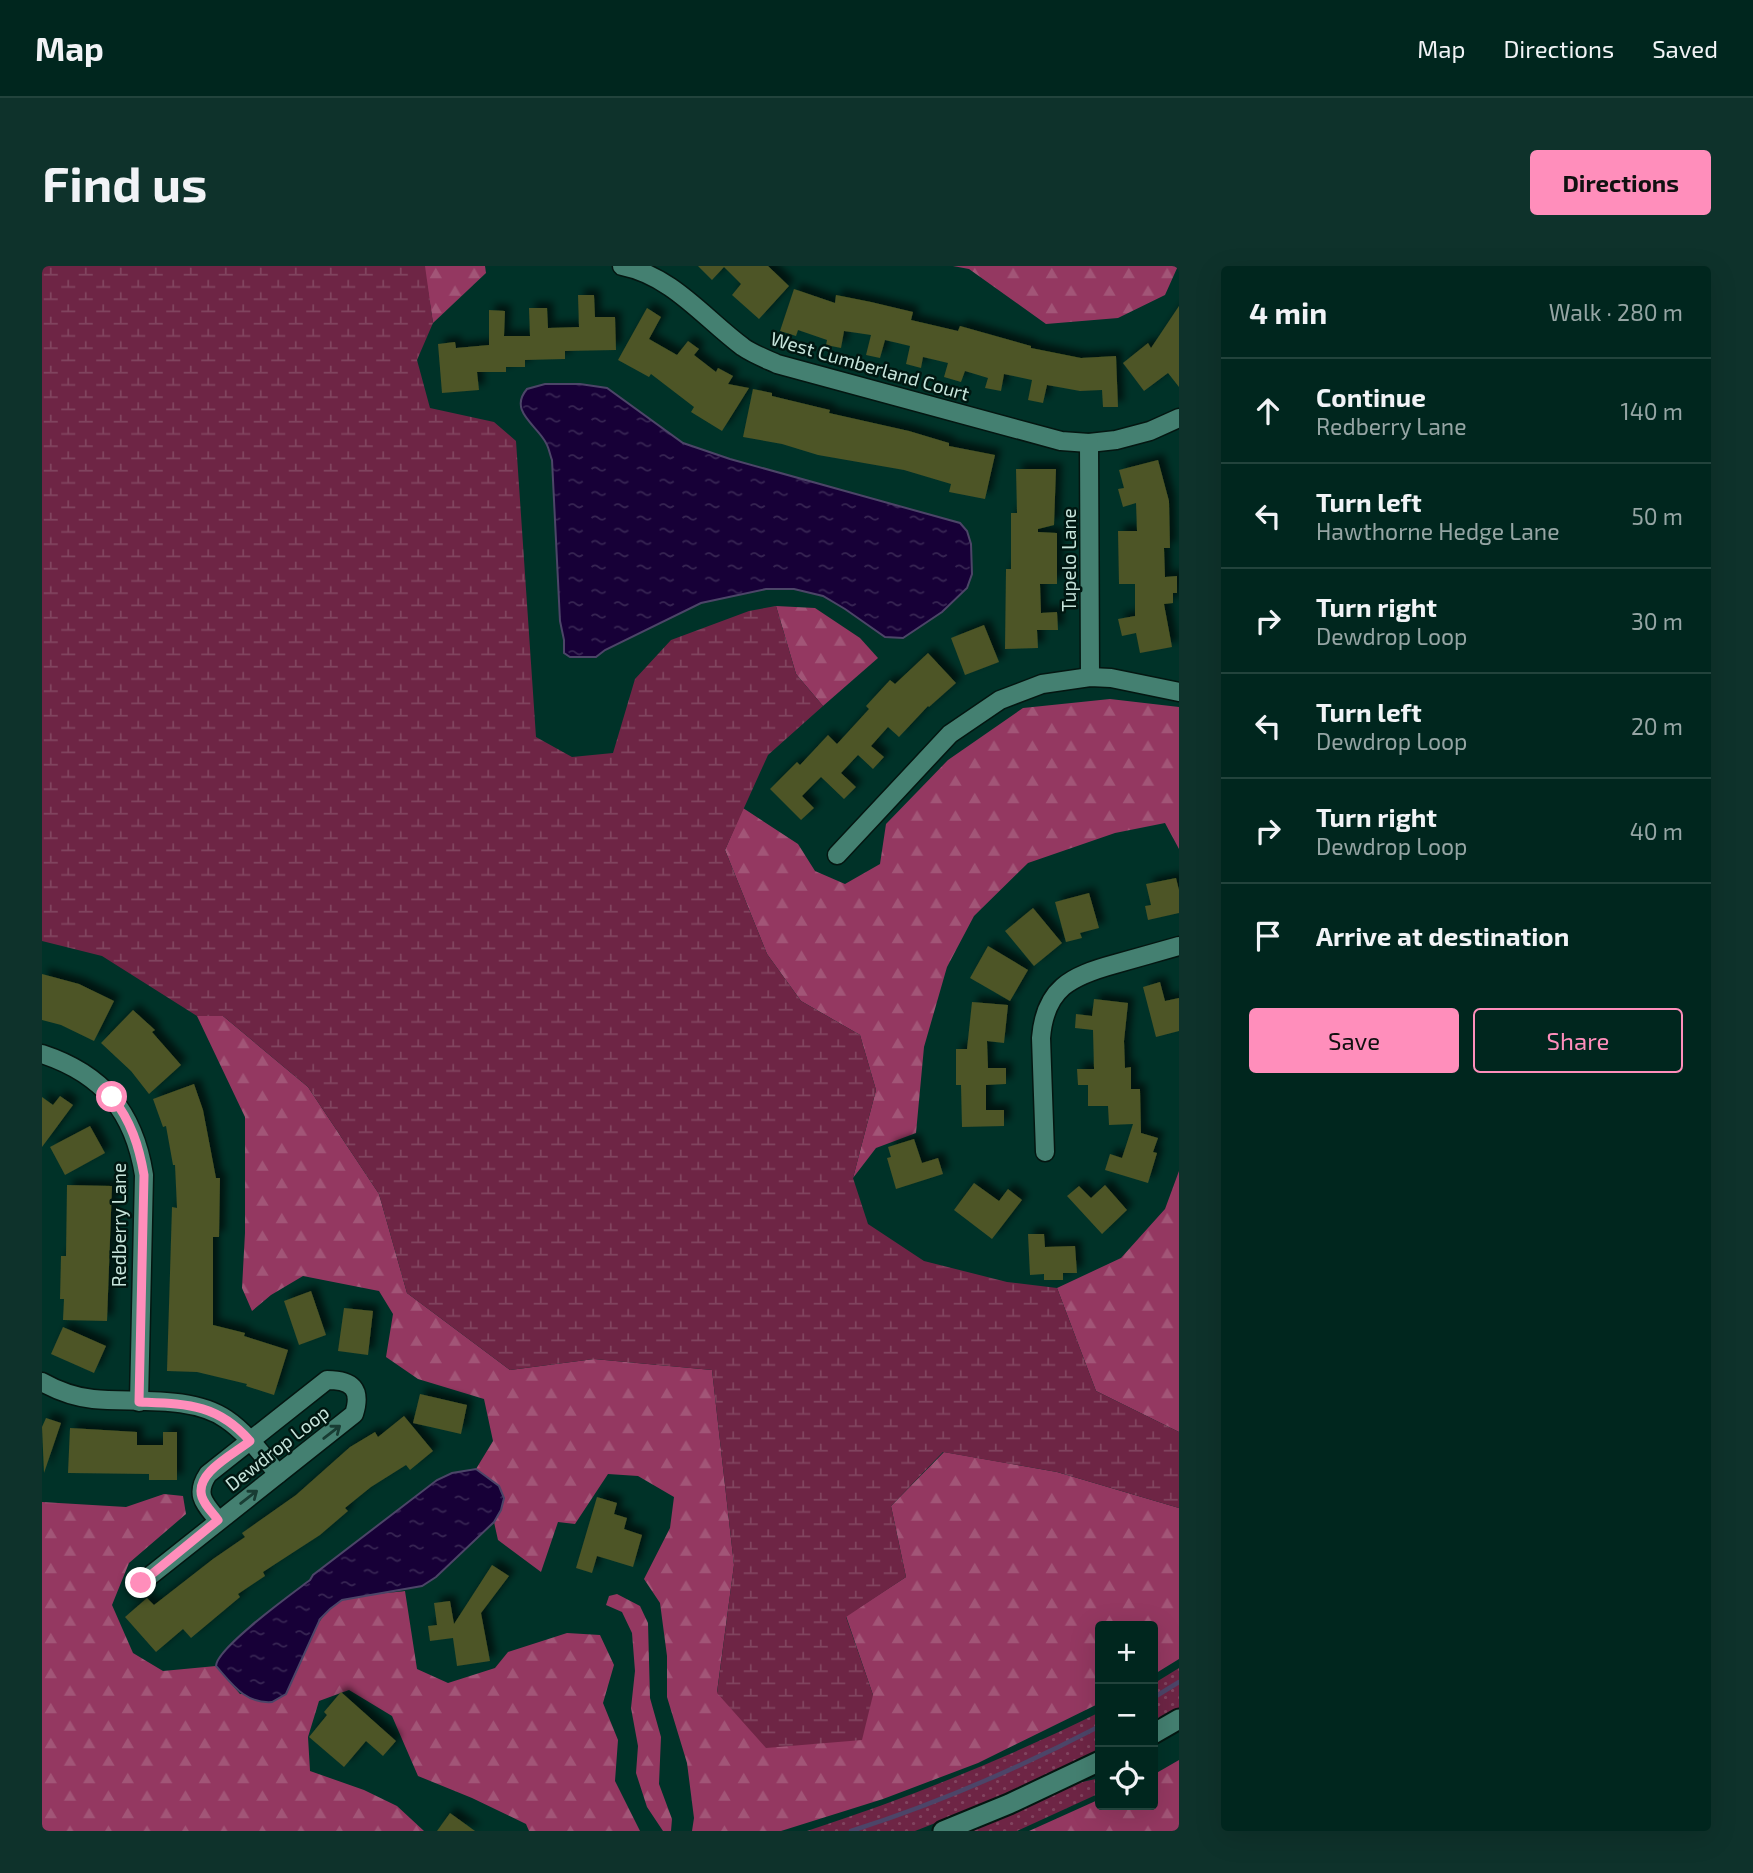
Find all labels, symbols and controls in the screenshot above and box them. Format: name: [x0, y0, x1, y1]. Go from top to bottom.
text: Map: [35, 28, 104, 68]
text: Map: [1417, 34, 1465, 63]
text: Directions: [1503, 34, 1614, 63]
text: Saved: [1652, 34, 1718, 63]
button: Directions: [1530, 150, 1711, 215]
text: Find us: [42, 153, 207, 212]
text: 4 min: [1249, 294, 1327, 330]
text: Walk · 280 m: [1549, 298, 1683, 326]
street label: West Cumberland Court: [768, 326, 972, 405]
text: Continue: [1316, 381, 1426, 412]
icon: ahead: [1249, 392, 1287, 430]
text: 140 m: [1621, 397, 1683, 425]
text: Redberry Lane: [1316, 412, 1467, 440]
text: Turn left: [1316, 486, 1422, 517]
icon: left: [1249, 497, 1287, 535]
text: 50 m: [1632, 502, 1683, 530]
street label: Tupelo Lane: [1057, 508, 1080, 612]
text: Hawthorne Hedge Lane: [1316, 517, 1559, 545]
text: Turn right: [1316, 591, 1437, 622]
icon: right: [1249, 602, 1287, 640]
text: 30 m: [1631, 607, 1683, 635]
text: Dewdrop Loop: [1316, 622, 1467, 650]
text: Turn left: [1316, 696, 1422, 727]
icon: left: [1249, 707, 1287, 745]
text: 20 m: [1631, 712, 1683, 740]
text: Dewdrop Loop: [1316, 727, 1467, 755]
text: Turn right: [1316, 801, 1437, 832]
icon: right: [1249, 812, 1287, 850]
text: 40 m: [1630, 817, 1683, 845]
text: Dewdrop Loop: [1316, 832, 1467, 860]
icon: arrive: [1249, 917, 1287, 955]
text: Arrive at destination: [1316, 920, 1569, 951]
button: Save: [1249, 1008, 1459, 1073]
button: Share: [1473, 1008, 1683, 1073]
route start: [96, 1081, 127, 1112]
street label: Redberry Lane: [107, 1163, 130, 1287]
street label: Dewdrop Loop: [220, 1400, 333, 1495]
one-way arrow: [322, 1424, 341, 1439]
one-way arrow: [239, 1490, 257, 1505]
route end: [125, 1567, 156, 1598]
map controls: [1095, 1621, 1158, 1810]
button: +: [1095, 1621, 1158, 1684]
button: −: [1095, 1684, 1158, 1747]
button: locate: [1095, 1747, 1158, 1810]

